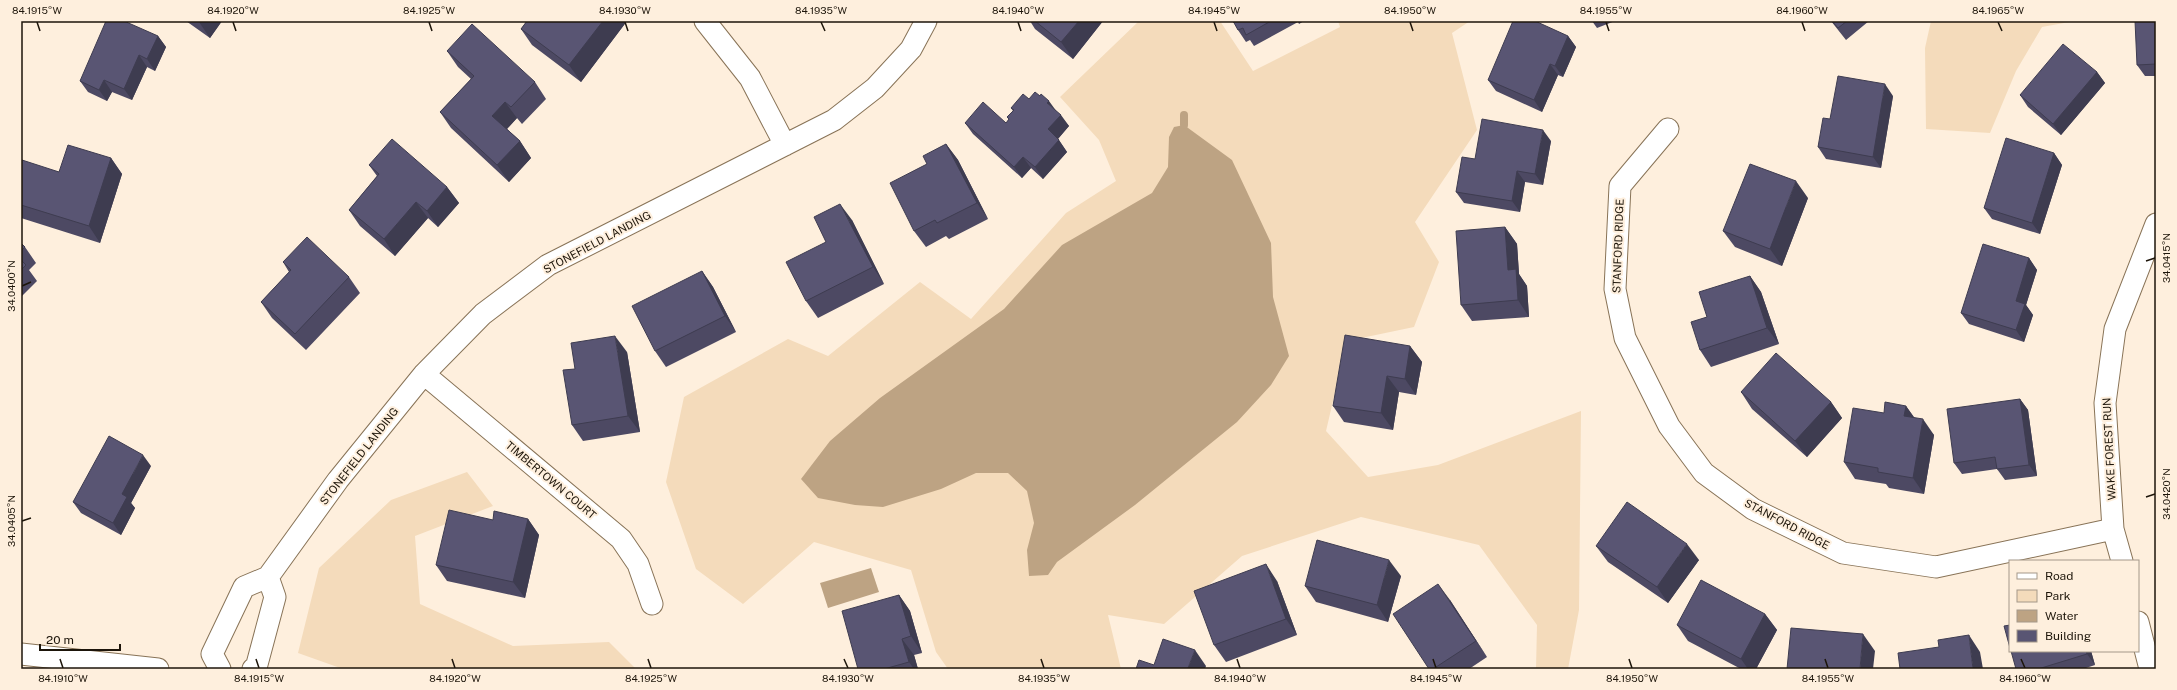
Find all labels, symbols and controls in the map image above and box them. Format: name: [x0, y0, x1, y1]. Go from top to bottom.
text: 84.1915°W: [12, 4, 62, 16]
text: 84.1920°W: [207, 4, 259, 16]
text: 84.1925°W: [403, 4, 455, 16]
text: 84.1930°W: [599, 4, 651, 16]
text: 84.1935°W: [795, 4, 848, 16]
text: 84.1940°W: [992, 4, 1044, 16]
text: 84.1945°W: [1188, 4, 1240, 16]
text: 84.1950°W: [1384, 4, 1436, 16]
text: 84.1955°W: [1580, 4, 1633, 16]
text: 84.1960°W: [1776, 4, 1828, 16]
text: 84.1965°W: [1972, 4, 2024, 16]
street label: STANFORD RIDGE: [1610, 199, 1626, 293]
street label: STONEFIELD LANDING: [541, 209, 653, 275]
text: 34.0415°N: [2160, 233, 2172, 283]
text: 34.0400°N: [5, 260, 17, 312]
street label: WAKE FOREST RUN: [2100, 397, 2118, 501]
street label: STONEFIELD LANDING: [317, 405, 401, 507]
street label: TIMBERTOWN COURT: [504, 439, 599, 522]
text: 34.0420°N: [2160, 468, 2172, 520]
text: 34.0405°N: [5, 495, 17, 547]
street label: STANFORD RIDGE: [1743, 497, 1832, 552]
legend: [2009, 560, 2139, 652]
text: Road: [2045, 569, 2073, 583]
text: Park: [2045, 589, 2071, 603]
text: Water: [2045, 609, 2079, 623]
scale bar: [40, 626, 120, 652]
text: Building: [2045, 629, 2091, 643]
text: 20 m: [46, 633, 74, 647]
text: 84.1910°W: [38, 672, 88, 684]
text: 84.1915°W: [234, 672, 284, 684]
text: 84.1920°W: [429, 672, 481, 684]
text: 84.1925°W: [625, 672, 677, 684]
text: 84.1930°W: [822, 672, 874, 684]
text: 84.1935°W: [1018, 672, 1071, 684]
text: 84.1940°W: [1214, 672, 1266, 684]
text: 84.1945°W: [1410, 672, 1462, 684]
text: 84.1950°W: [1606, 672, 1658, 684]
text: 84.1955°W: [1802, 672, 1855, 684]
text: 84.1960°W: [1999, 672, 2051, 684]

